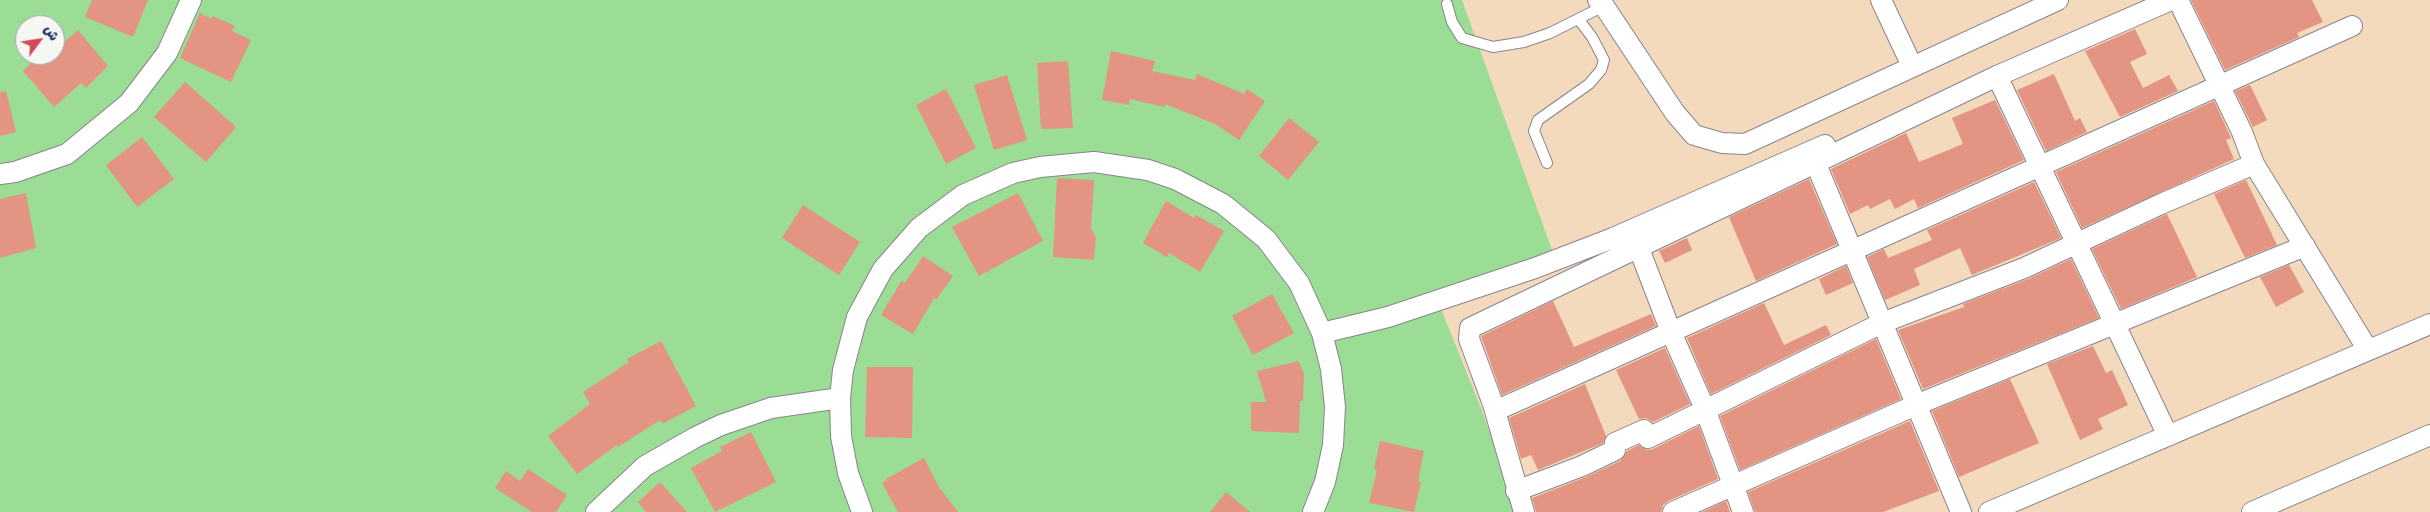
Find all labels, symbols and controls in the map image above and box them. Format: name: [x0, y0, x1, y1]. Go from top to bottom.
north arrow: [15, 15, 65, 65]
text: ش: [39, 21, 65, 45]

